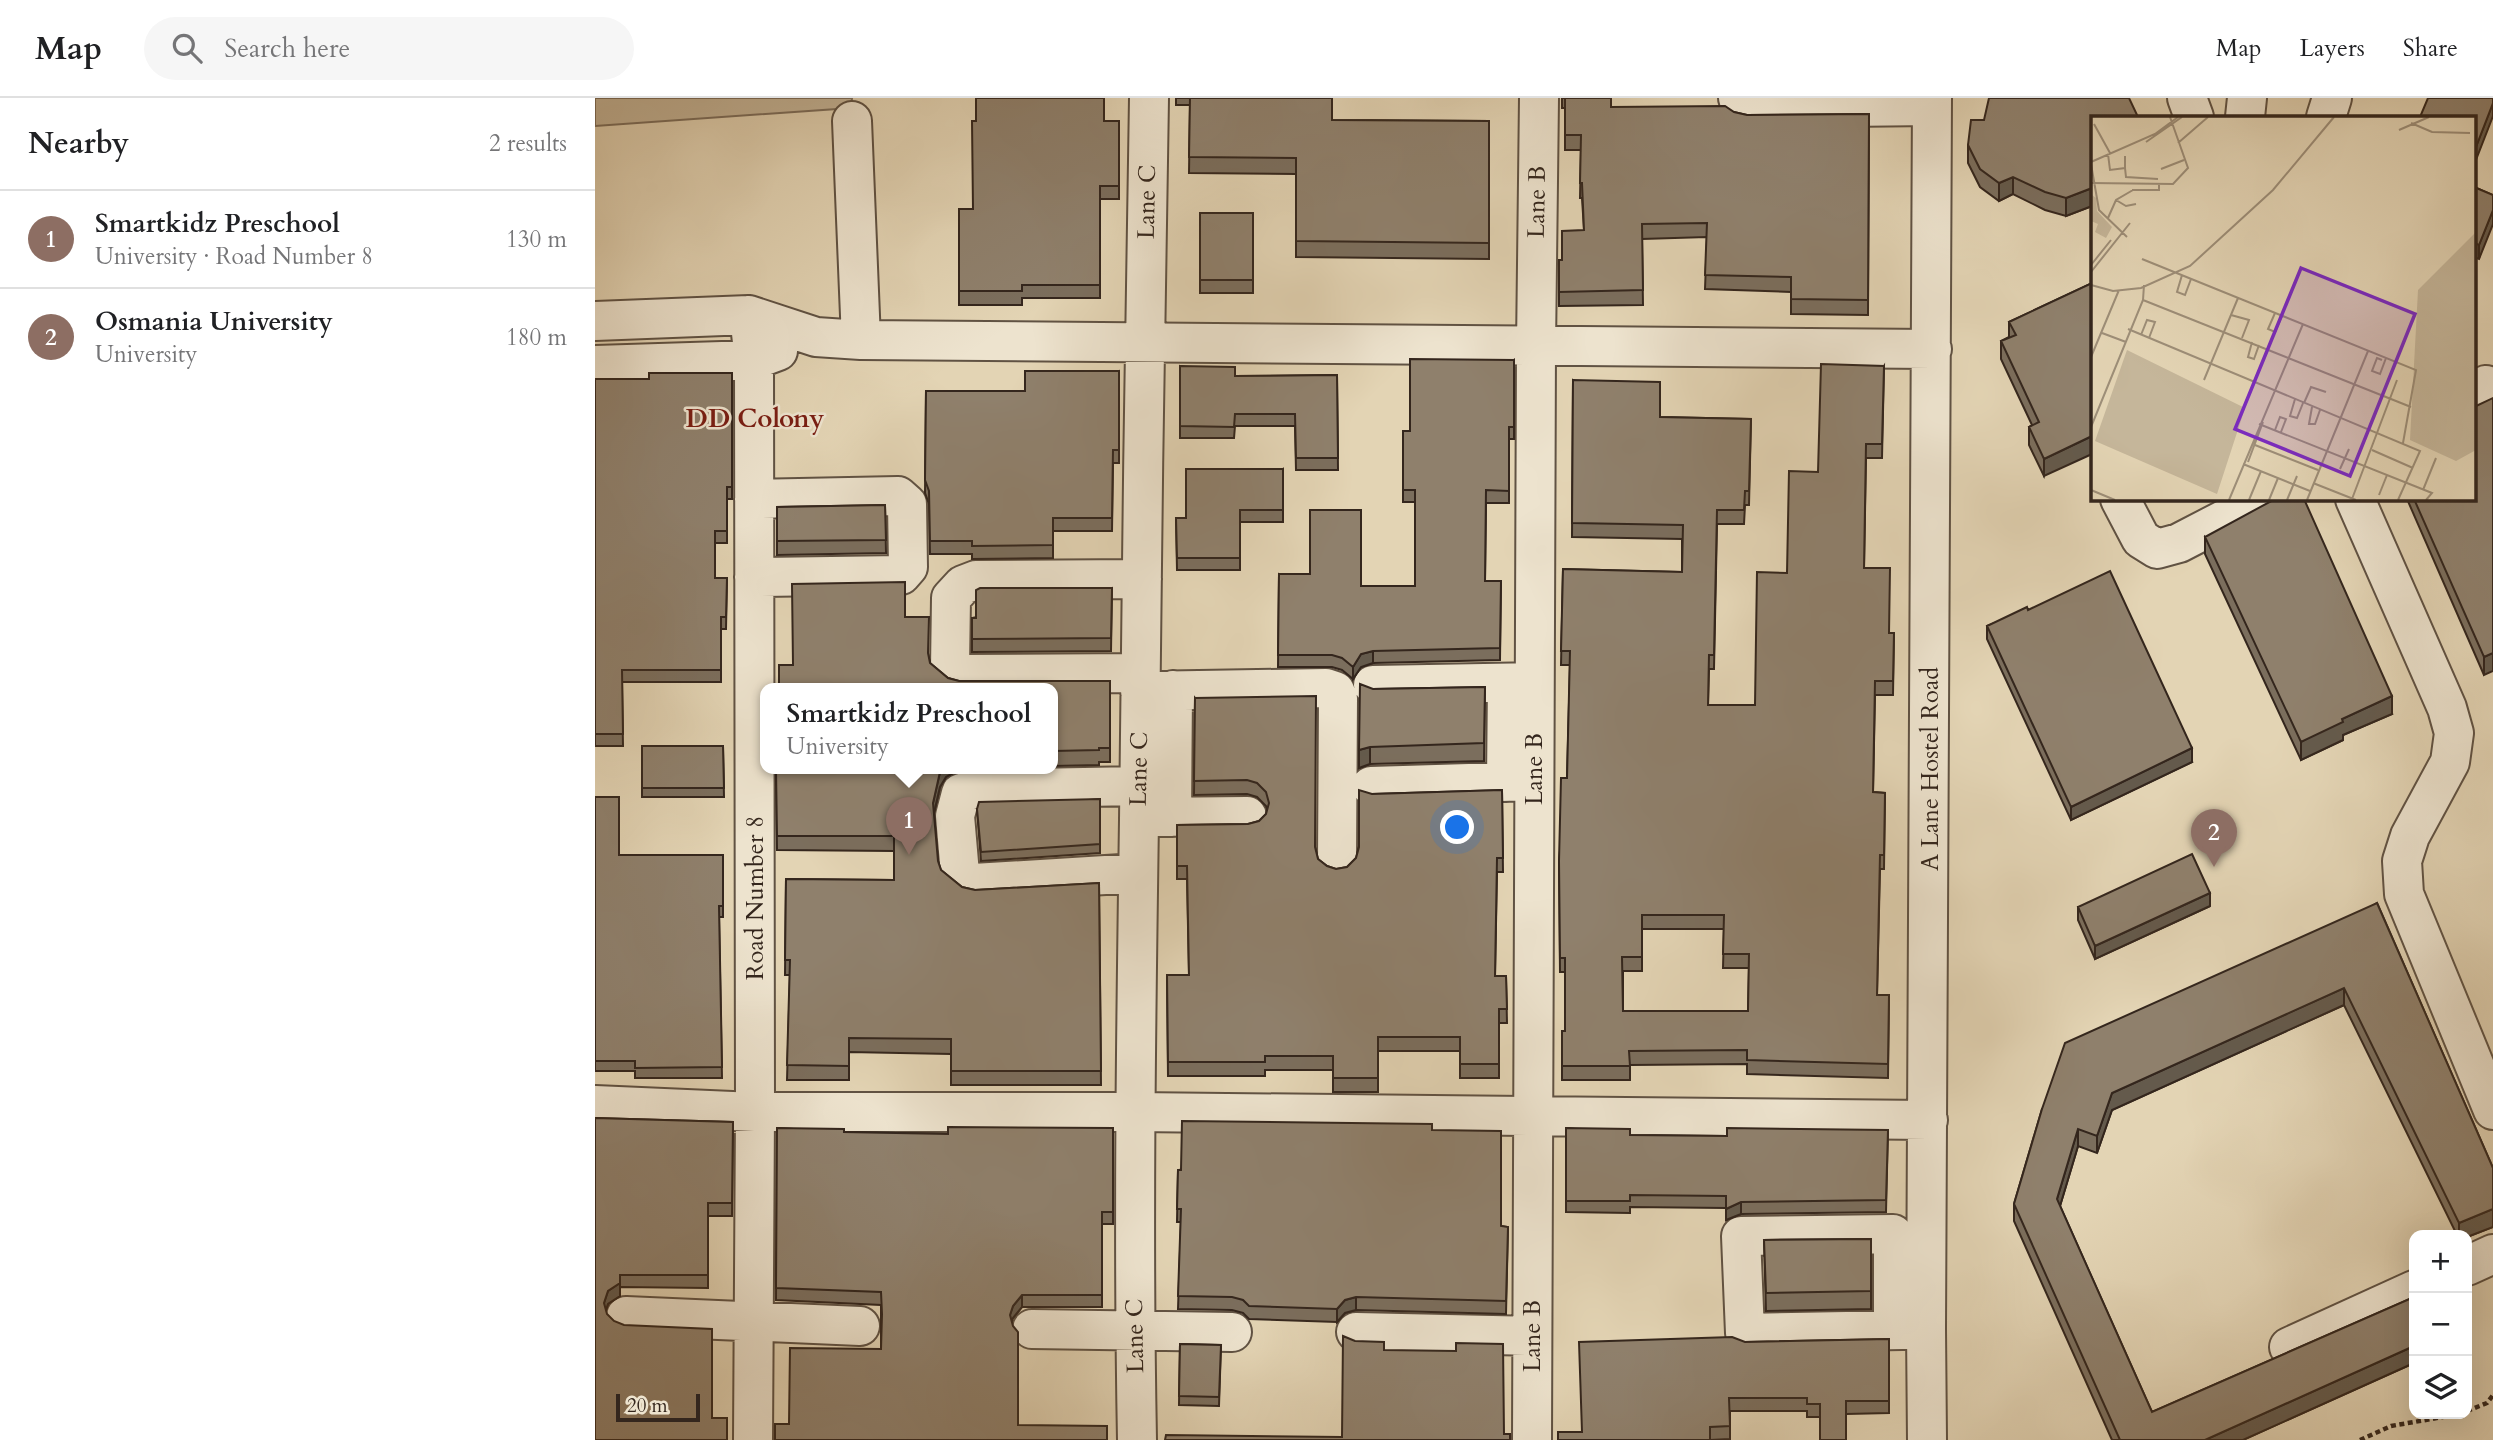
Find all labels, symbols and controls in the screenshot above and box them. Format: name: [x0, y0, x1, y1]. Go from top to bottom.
search box: [144, 17, 634, 80]
text: Map: [35, 26, 102, 71]
icon: search: [168, 29, 206, 67]
text: Search here: [224, 31, 350, 66]
text: Map: [2216, 32, 2262, 65]
text: Layers: [2300, 32, 2365, 65]
text: Share: [2403, 32, 2458, 65]
inset map: [2091, 116, 2476, 500]
text: Nearby: [28, 123, 129, 164]
text: 2 results: [489, 128, 567, 159]
street label: Lane C: [1130, 165, 1164, 239]
street label: Lane B: [1520, 166, 1554, 238]
text: Smartkidz Preschool: [95, 206, 340, 241]
text: 1: [45, 224, 57, 255]
text: 130 m: [506, 224, 567, 255]
text: University · Road Number 8: [95, 241, 373, 272]
text: Osmania University: [95, 304, 333, 339]
text: 2: [45, 322, 57, 353]
text: 180 m: [506, 322, 567, 353]
text: University: [95, 339, 197, 370]
district label: DD Colony: [686, 401, 825, 436]
street label: A Lane Hostel Road: [1914, 667, 1947, 871]
popup: [760, 683, 1058, 774]
text: Smartkidz Preschool: [787, 696, 1031, 731]
text: University: [787, 731, 889, 762]
street label: Lane C: [1122, 732, 1156, 806]
street label: Lane B: [1518, 733, 1551, 805]
pin: 1: [886, 797, 932, 855]
pin: 2: [2191, 809, 2237, 867]
your location: [1440, 810, 1474, 844]
street label: Road Number 8: [739, 816, 772, 980]
map controls: [2409, 1230, 2472, 1419]
button: +: [2409, 1230, 2472, 1293]
button: −: [2409, 1293, 2472, 1356]
street label: Lane C: [1118, 1299, 1152, 1373]
street label: Lane B: [1516, 1300, 1549, 1372]
button: layers: [2409, 1356, 2472, 1419]
scale bar: [616, 1391, 700, 1423]
text: 20 m: [627, 1393, 668, 1419]

